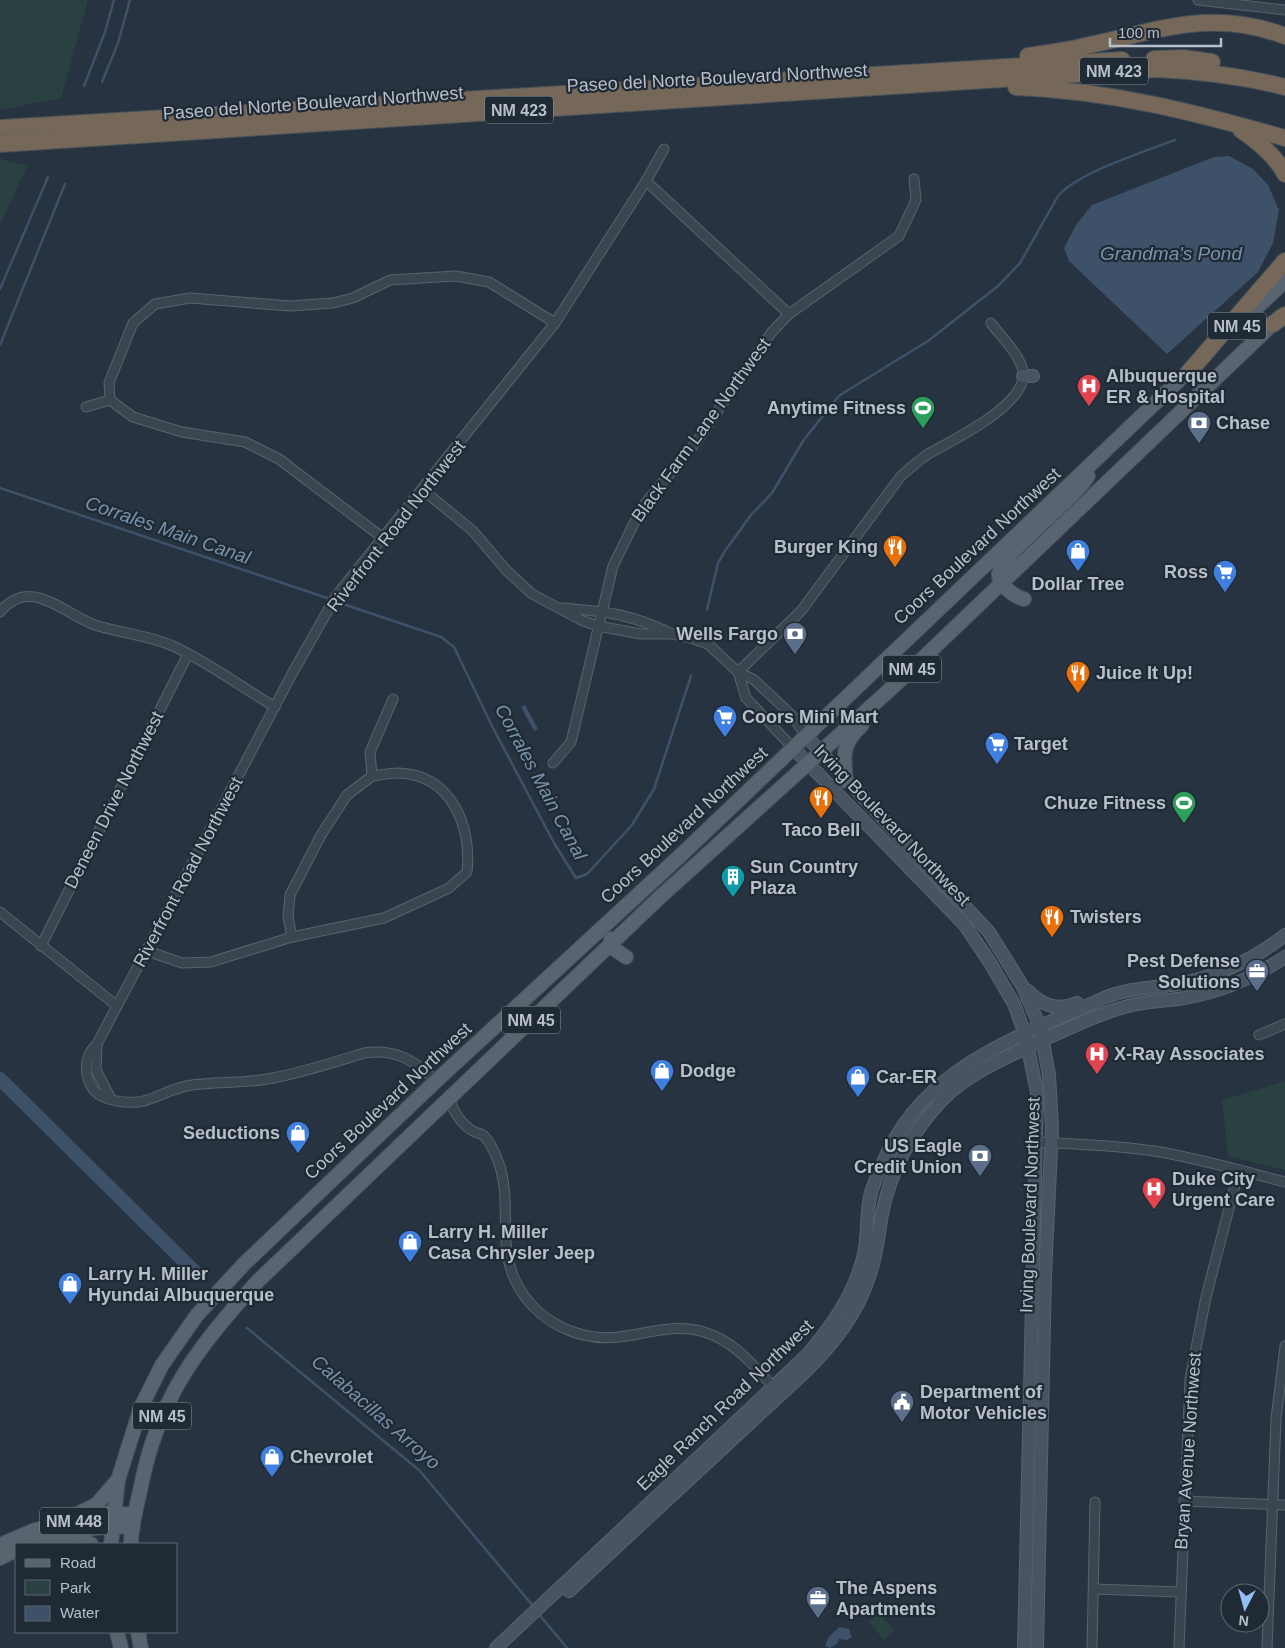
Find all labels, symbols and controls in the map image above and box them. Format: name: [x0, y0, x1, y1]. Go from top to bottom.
scale bar: [1110, 15, 1221, 47]
text: 100 m: [1118, 24, 1160, 41]
road number: NM 423: [1080, 58, 1148, 84]
street label: Paseo del Norte Boulevard Northwest: [566, 60, 868, 96]
street label: Paseo del Norte Boulevard Northwest: [162, 83, 464, 123]
road number: NM 423: [485, 96, 553, 124]
water label: Grandma's Pond: [1100, 243, 1243, 264]
road number: NM 45: [1208, 312, 1266, 340]
street label: Black Farm Lane Northwest: [628, 334, 774, 526]
place label: Albuquerque ER & Hospital: [1106, 366, 1225, 407]
hospital icon: Albuquerque ER & Hospital: [1076, 373, 1102, 407]
sports icon: Anytime Fitness: [910, 395, 936, 429]
place label: Anytime Fitness: [767, 398, 906, 418]
bank icon: Chase: [1186, 410, 1212, 444]
place label: Chase: [1216, 413, 1270, 433]
street label: Riverfront Road Northwest: [323, 436, 469, 616]
street label: Coors Boulevard Northwest: [890, 464, 1064, 628]
water label: Corrales Main Canal: [83, 492, 254, 568]
restaurant icon: Burger King: [882, 534, 908, 568]
place label: Burger King: [774, 537, 878, 557]
shop icon: Dollar Tree: [1065, 538, 1091, 572]
supermarket icon: Ross: [1212, 559, 1238, 593]
place label: Ross: [1164, 562, 1208, 582]
place label: Dollar Tree: [1031, 574, 1125, 594]
bank icon: Wells Fargo: [782, 621, 808, 655]
place label: Wells Fargo: [676, 624, 778, 644]
road number: NM 45: [883, 656, 941, 682]
restaurant icon: Juice It Up!: [1065, 660, 1091, 694]
place label: Juice It Up!: [1096, 663, 1193, 683]
water label: Corrales Main Canal: [491, 701, 591, 864]
supermarket icon: Coors Mini Mart: [712, 704, 738, 738]
place label: Coors Mini Mart: [742, 707, 878, 727]
street label: Deneen Drive Northwest: [61, 708, 167, 892]
supermarket icon: Target: [984, 731, 1010, 765]
place label: Target: [1014, 734, 1068, 754]
street label: Irving Boulevard Northwest: [810, 740, 974, 910]
street label: Coors Boulevard Northwest: [597, 743, 771, 907]
street label: Riverfront Road Northwest: [129, 774, 247, 970]
restaurant icon: Taco Bell: [808, 785, 834, 819]
sports icon: Chuze Fitness: [1171, 790, 1197, 824]
place label: Chuze Fitness: [1044, 793, 1166, 813]
place label: Taco Bell: [782, 820, 860, 840]
place label: Sun Country Plaza: [750, 857, 858, 898]
building icon: Sun Country Plaza: [720, 864, 746, 898]
restaurant icon: Twisters: [1039, 904, 1065, 938]
place label: Twisters: [1070, 907, 1142, 927]
place label: Pest Defense Solutions: [1127, 951, 1240, 992]
office icon: Pest Defense Solutions: [1244, 958, 1270, 992]
road number: NM 45: [502, 1006, 560, 1034]
street label: Coors Boulevard Northwest: [301, 1019, 475, 1183]
hospital icon: X-Ray Associates: [1084, 1041, 1110, 1075]
place label: X-Ray Associates: [1114, 1044, 1264, 1064]
shop icon: Dodge: [649, 1058, 675, 1092]
place label: Dodge: [680, 1061, 736, 1081]
shop icon: Car-ER: [845, 1064, 871, 1098]
place label: Car-ER: [876, 1067, 937, 1087]
street label: Irving Boulevard Northwest: [1016, 1097, 1044, 1313]
shop icon: Seductions: [285, 1120, 311, 1154]
place label: Seductions: [183, 1123, 280, 1143]
place label: US Eagle Credit Union: [854, 1136, 962, 1177]
bank icon: US Eagle Credit Union: [967, 1143, 993, 1177]
place label: Duke City Urgent Care: [1172, 1169, 1275, 1210]
hospital icon: Duke City Urgent Care: [1141, 1176, 1167, 1210]
place label: Larry H. Miller Casa Chrysler Jeep: [428, 1222, 595, 1263]
shop icon: Larry H. Miller Casa Chrysler Jeep: [397, 1229, 423, 1263]
place label: Larry H. Miller Hyundai Albuquerque: [88, 1264, 274, 1305]
shop icon: Larry H. Miller Hyundai Albuquerque: [57, 1271, 83, 1305]
street label: Eagle Ranch Road Northwest: [633, 1315, 817, 1495]
water label: Calabacillas Arroyo: [308, 1351, 444, 1473]
street label: Bryan Avenue Northwest: [1171, 1352, 1205, 1550]
place label: Department of Motor Vehicles: [920, 1382, 1047, 1423]
public building icon: Department of Motor Vehicles: [889, 1389, 915, 1423]
road number: NM 45: [133, 1402, 191, 1430]
shop icon: Chevrolet: [259, 1444, 285, 1478]
place label: Chevrolet: [290, 1447, 373, 1467]
road number: NM 448: [40, 1508, 108, 1534]
legend: [15, 1543, 178, 1633]
text: Road: [60, 1554, 96, 1571]
place label: The Aspens Apartments: [836, 1578, 937, 1619]
text: Park: [60, 1579, 91, 1596]
north arrow: [1220, 1583, 1270, 1633]
office icon: The Aspens Apartments: [805, 1585, 831, 1619]
text: Water: [60, 1604, 99, 1621]
text: N: [1238, 1612, 1250, 1629]

